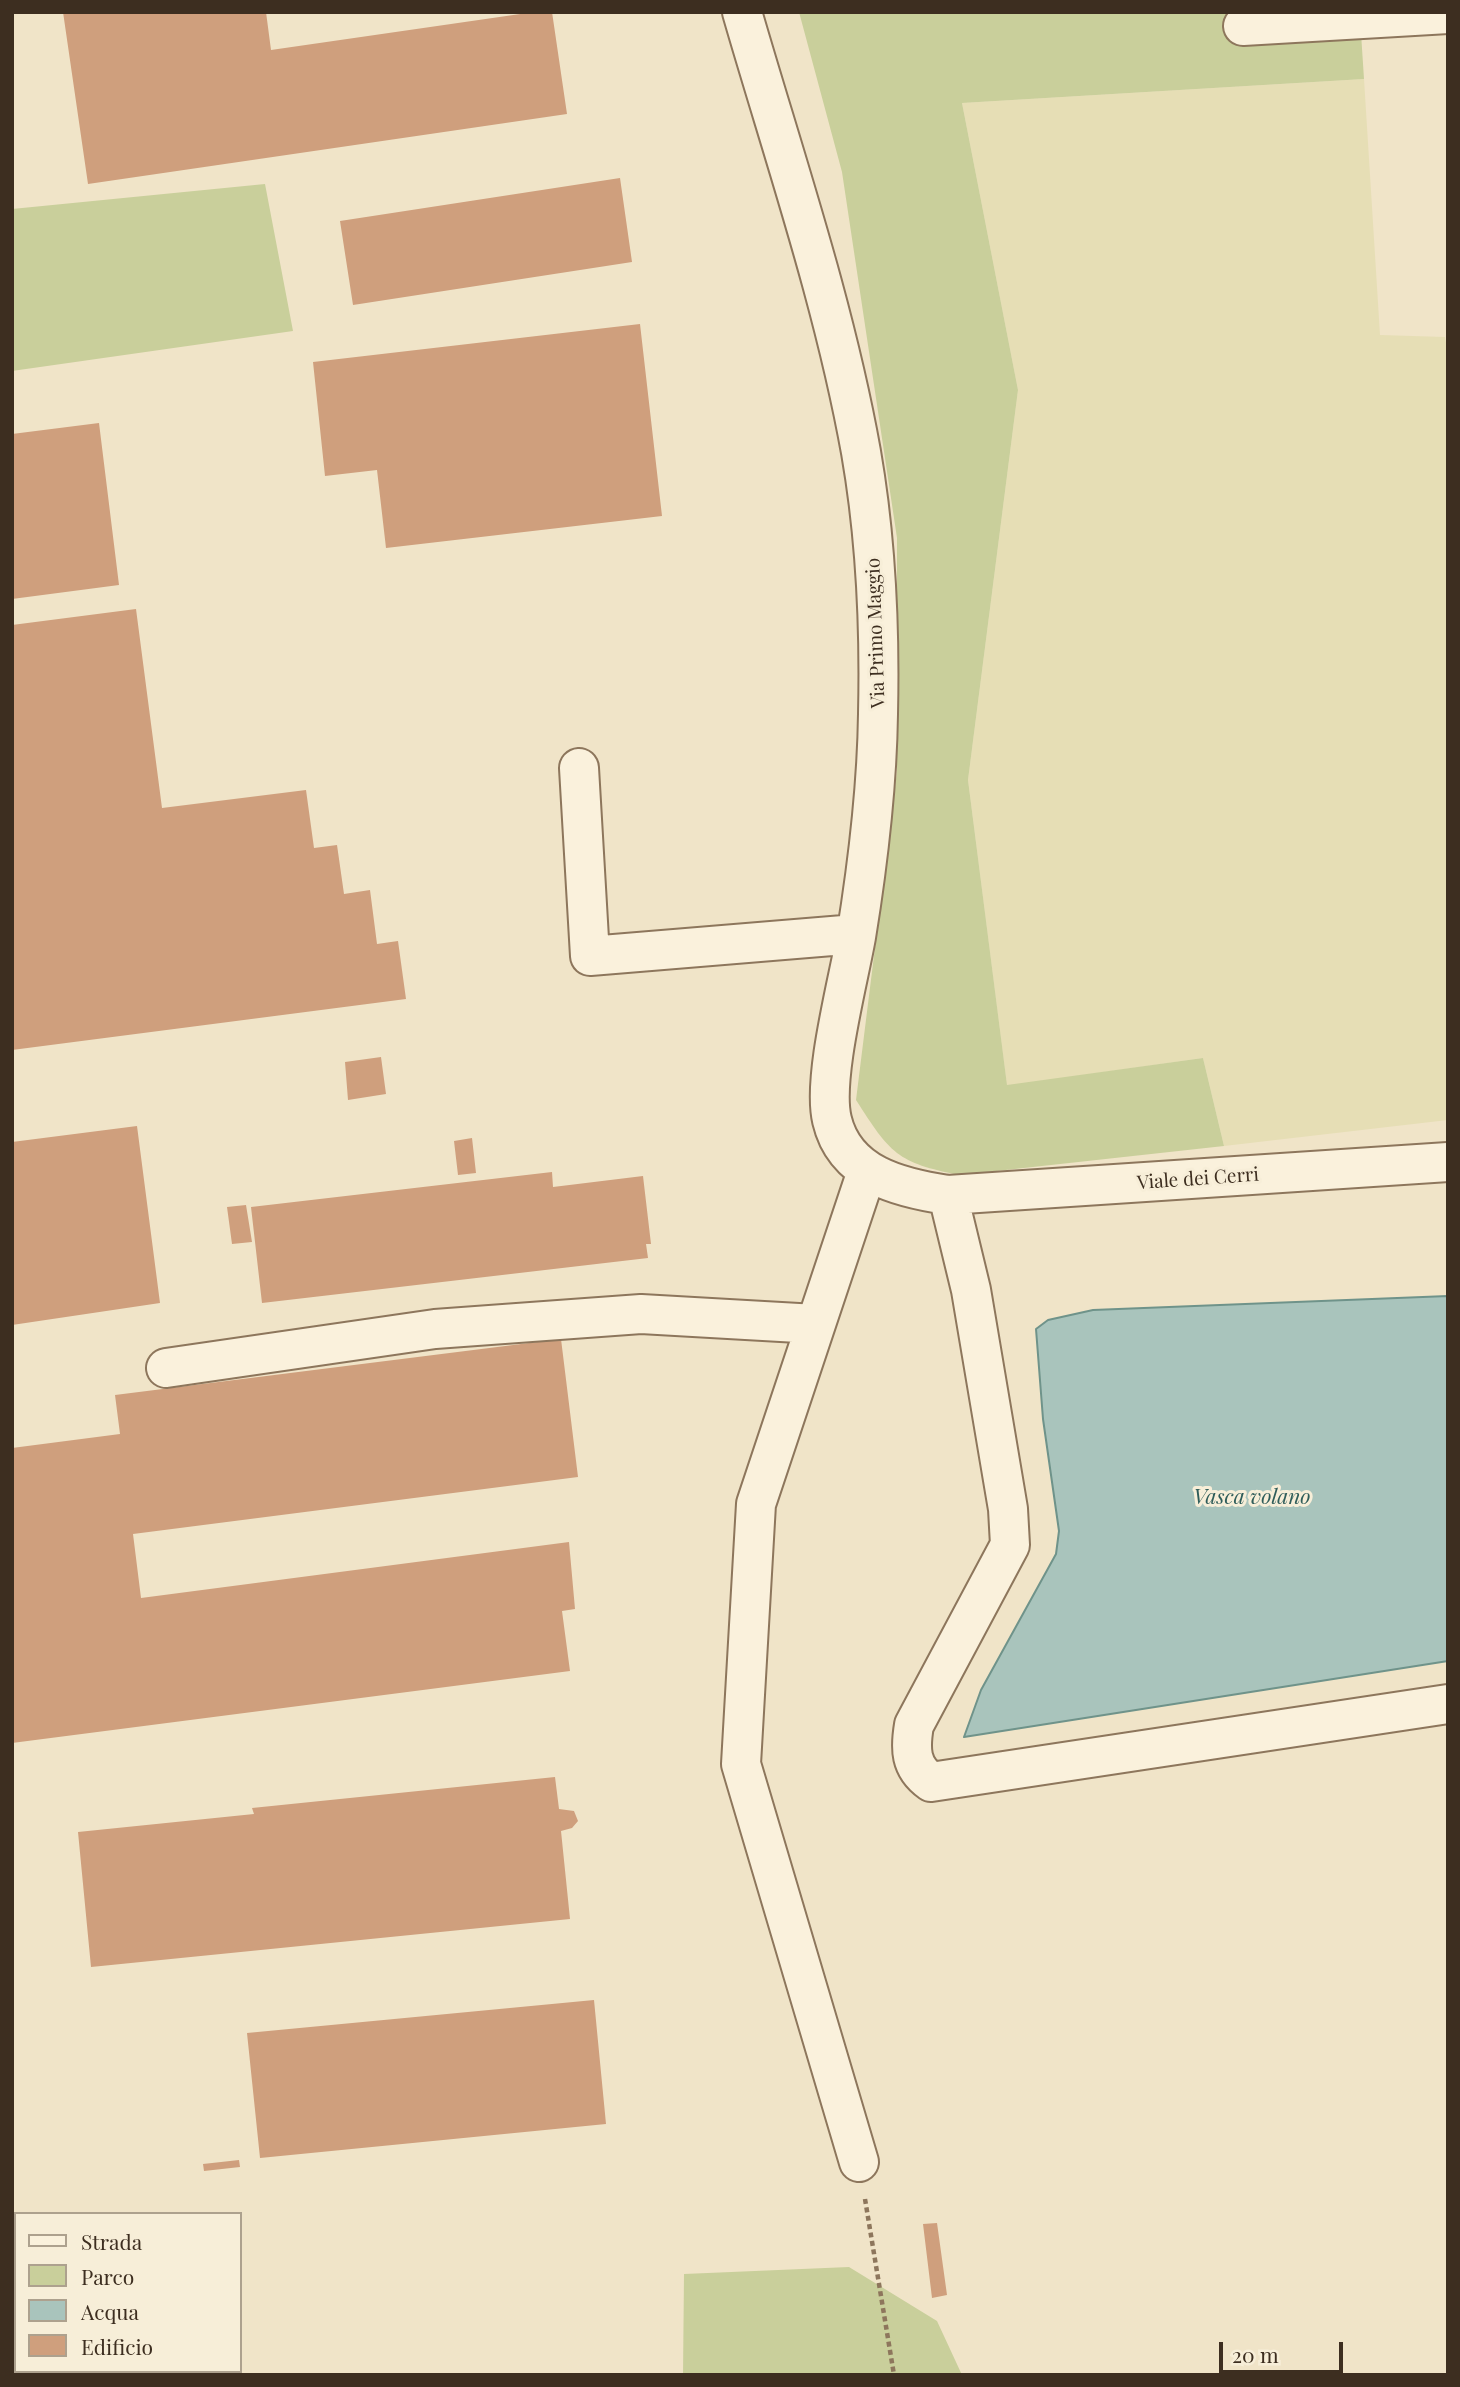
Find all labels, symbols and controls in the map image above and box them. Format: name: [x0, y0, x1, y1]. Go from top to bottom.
street label: Via Primo Maggio: [862, 557, 890, 709]
street label: Viale dei Cerri: [1136, 1163, 1260, 1195]
water label: Vasca volano: [1193, 1484, 1311, 1510]
legend: [14, 2212, 242, 2373]
text: Strada: [81, 2227, 142, 2255]
text: Parco: [81, 2262, 134, 2290]
text: Acqua: [81, 2297, 139, 2325]
scale bar: [1222, 2328, 1346, 2372]
text: Edificio: [81, 2332, 153, 2360]
text: 20 m: [1232, 2340, 1279, 2368]

